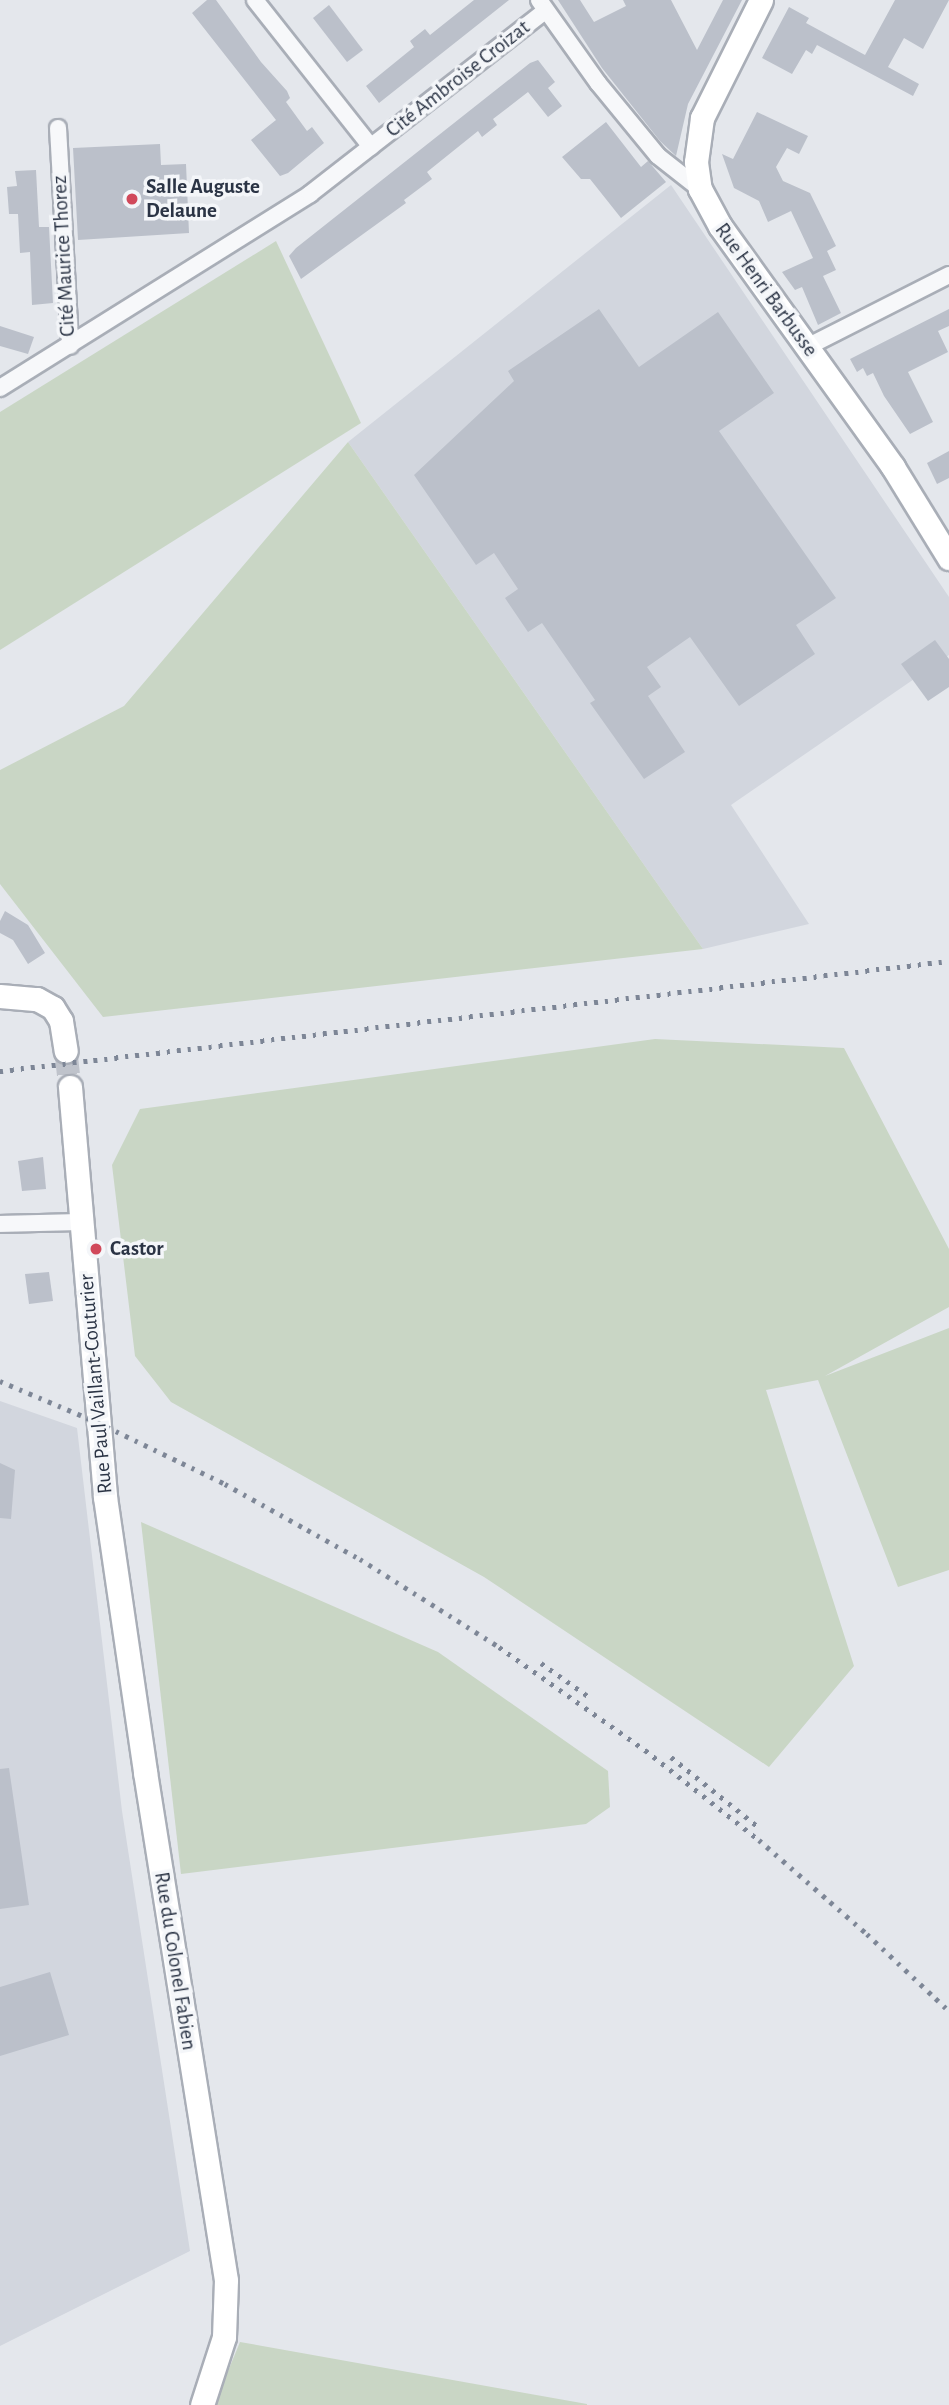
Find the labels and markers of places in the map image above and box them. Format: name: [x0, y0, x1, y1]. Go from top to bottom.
place label: Salle Auguste Delaune: [146, 174, 260, 224]
marker: Salle Auguste Delaune: [124, 191, 140, 207]
place label: Castor: [110, 1236, 164, 1262]
marker: Castor: [88, 1241, 104, 1257]

